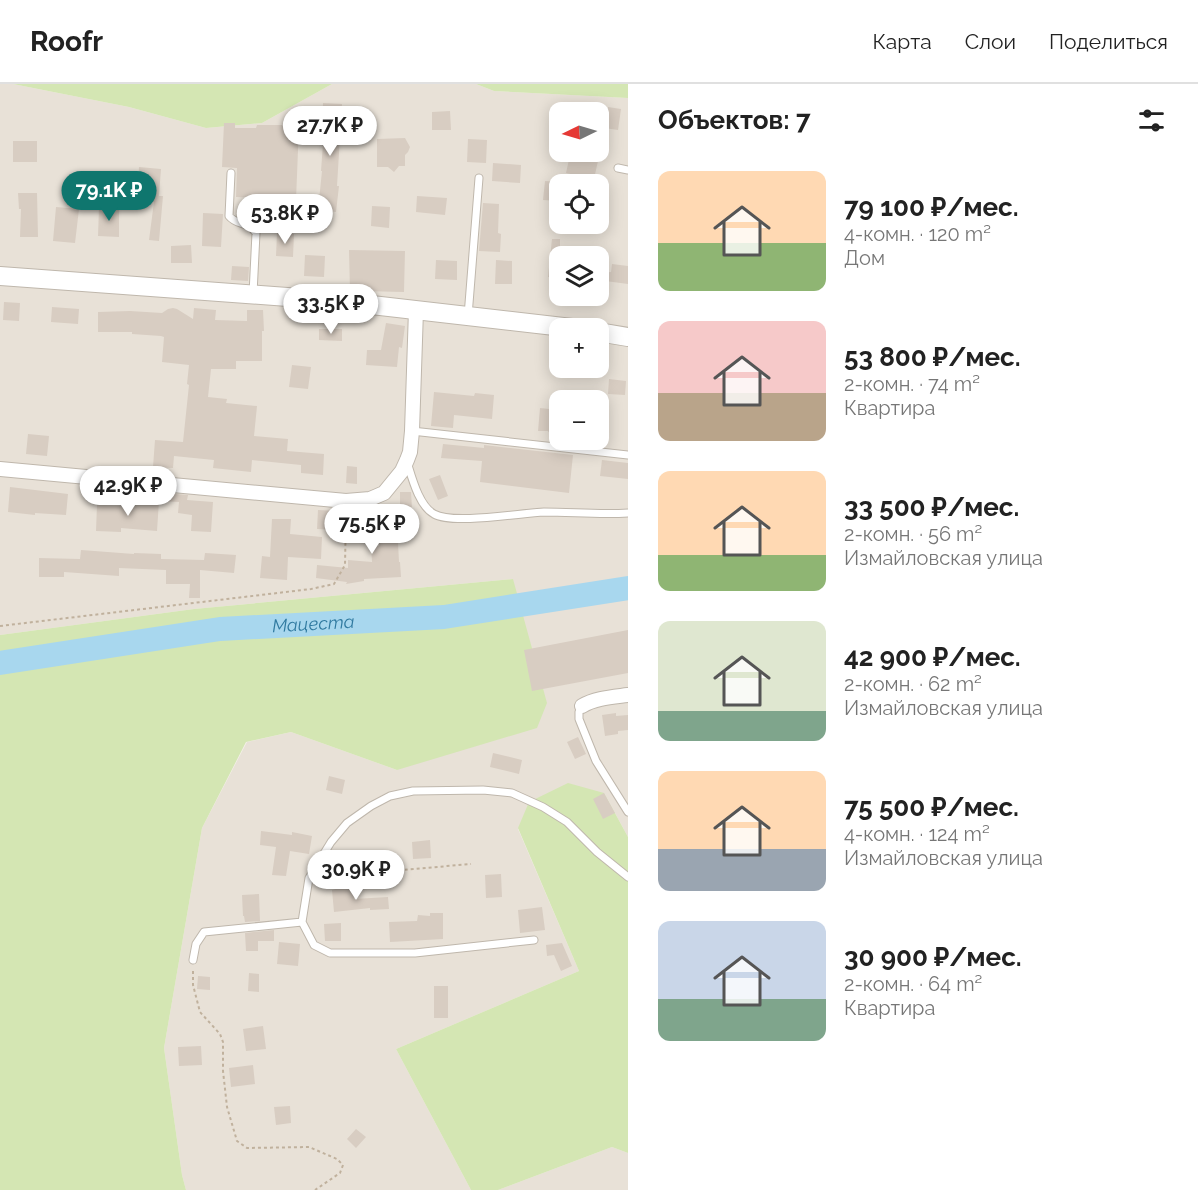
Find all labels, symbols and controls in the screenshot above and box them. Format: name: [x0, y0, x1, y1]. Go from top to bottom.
text: Roofr: [30, 25, 103, 58]
text: Карта: [873, 29, 932, 54]
text: Слои: [965, 29, 1016, 54]
text: Поделиться: [1049, 29, 1168, 54]
north arrow: [549, 102, 609, 162]
map controls: [549, 102, 609, 450]
icon: filters: [1135, 104, 1168, 137]
text: Объектов: 7: [658, 105, 811, 135]
pin: 27.7K ₽: [275, 106, 385, 157]
text: 27.7K ₽: [297, 113, 363, 137]
pin: 79.1K ₽: [54, 171, 164, 222]
button: locate: [549, 174, 609, 234]
text: 79.1K ₽: [76, 178, 142, 202]
text: 79 100 ₽/мес.: [844, 192, 1019, 222]
pin: 53.8K ₽: [230, 194, 340, 245]
icon: home: [706, 195, 778, 267]
text: 53.8K ₽: [251, 201, 319, 225]
text: 4-комн. · 120 m²: [844, 222, 991, 246]
button: layers: [549, 246, 609, 306]
text: Дом: [844, 246, 885, 270]
pin: 33.5K ₽: [276, 284, 386, 335]
text: 33.5K ₽: [297, 291, 365, 315]
button: +: [549, 318, 609, 378]
text: 53 800 ₽/мес.: [844, 342, 1021, 372]
icon: home: [706, 345, 778, 417]
text: 2-комн. · 74 m²: [844, 372, 980, 396]
button: −: [549, 390, 609, 450]
text: Квартира: [844, 396, 935, 420]
pin: 42.9K ₽: [73, 466, 183, 517]
text: 42.9K ₽: [94, 473, 162, 497]
text: 33 500 ₽/мес.: [844, 492, 1019, 522]
icon: home: [706, 495, 778, 567]
pin: 75.5K ₽: [317, 504, 427, 555]
text: 75.5K ₽: [338, 511, 406, 535]
text: 2-комн. · 56 m²: [844, 522, 982, 546]
text: Измайловская улица: [844, 546, 1043, 570]
water label: Мацеста: [271, 611, 355, 636]
text: 42 900 ₽/мес.: [844, 642, 1021, 672]
icon: home: [706, 645, 778, 717]
text: 2-комн. · 62 m²: [844, 672, 982, 696]
text: Измайловская улица: [844, 696, 1043, 720]
text: 75 500 ₽/мес.: [844, 792, 1019, 822]
icon: home: [706, 795, 778, 867]
text: 4-комн. · 124 m²: [844, 822, 990, 846]
text: Измайловская улица: [844, 846, 1043, 870]
pin: 30.9K ₽: [301, 850, 411, 901]
text: 30.9K ₽: [321, 857, 391, 881]
text: 30 900 ₽/мес.: [844, 942, 1022, 972]
icon: home: [706, 945, 778, 1017]
text: 2-комн. · 64 m²: [844, 972, 982, 996]
text: Квартира: [844, 996, 935, 1020]

